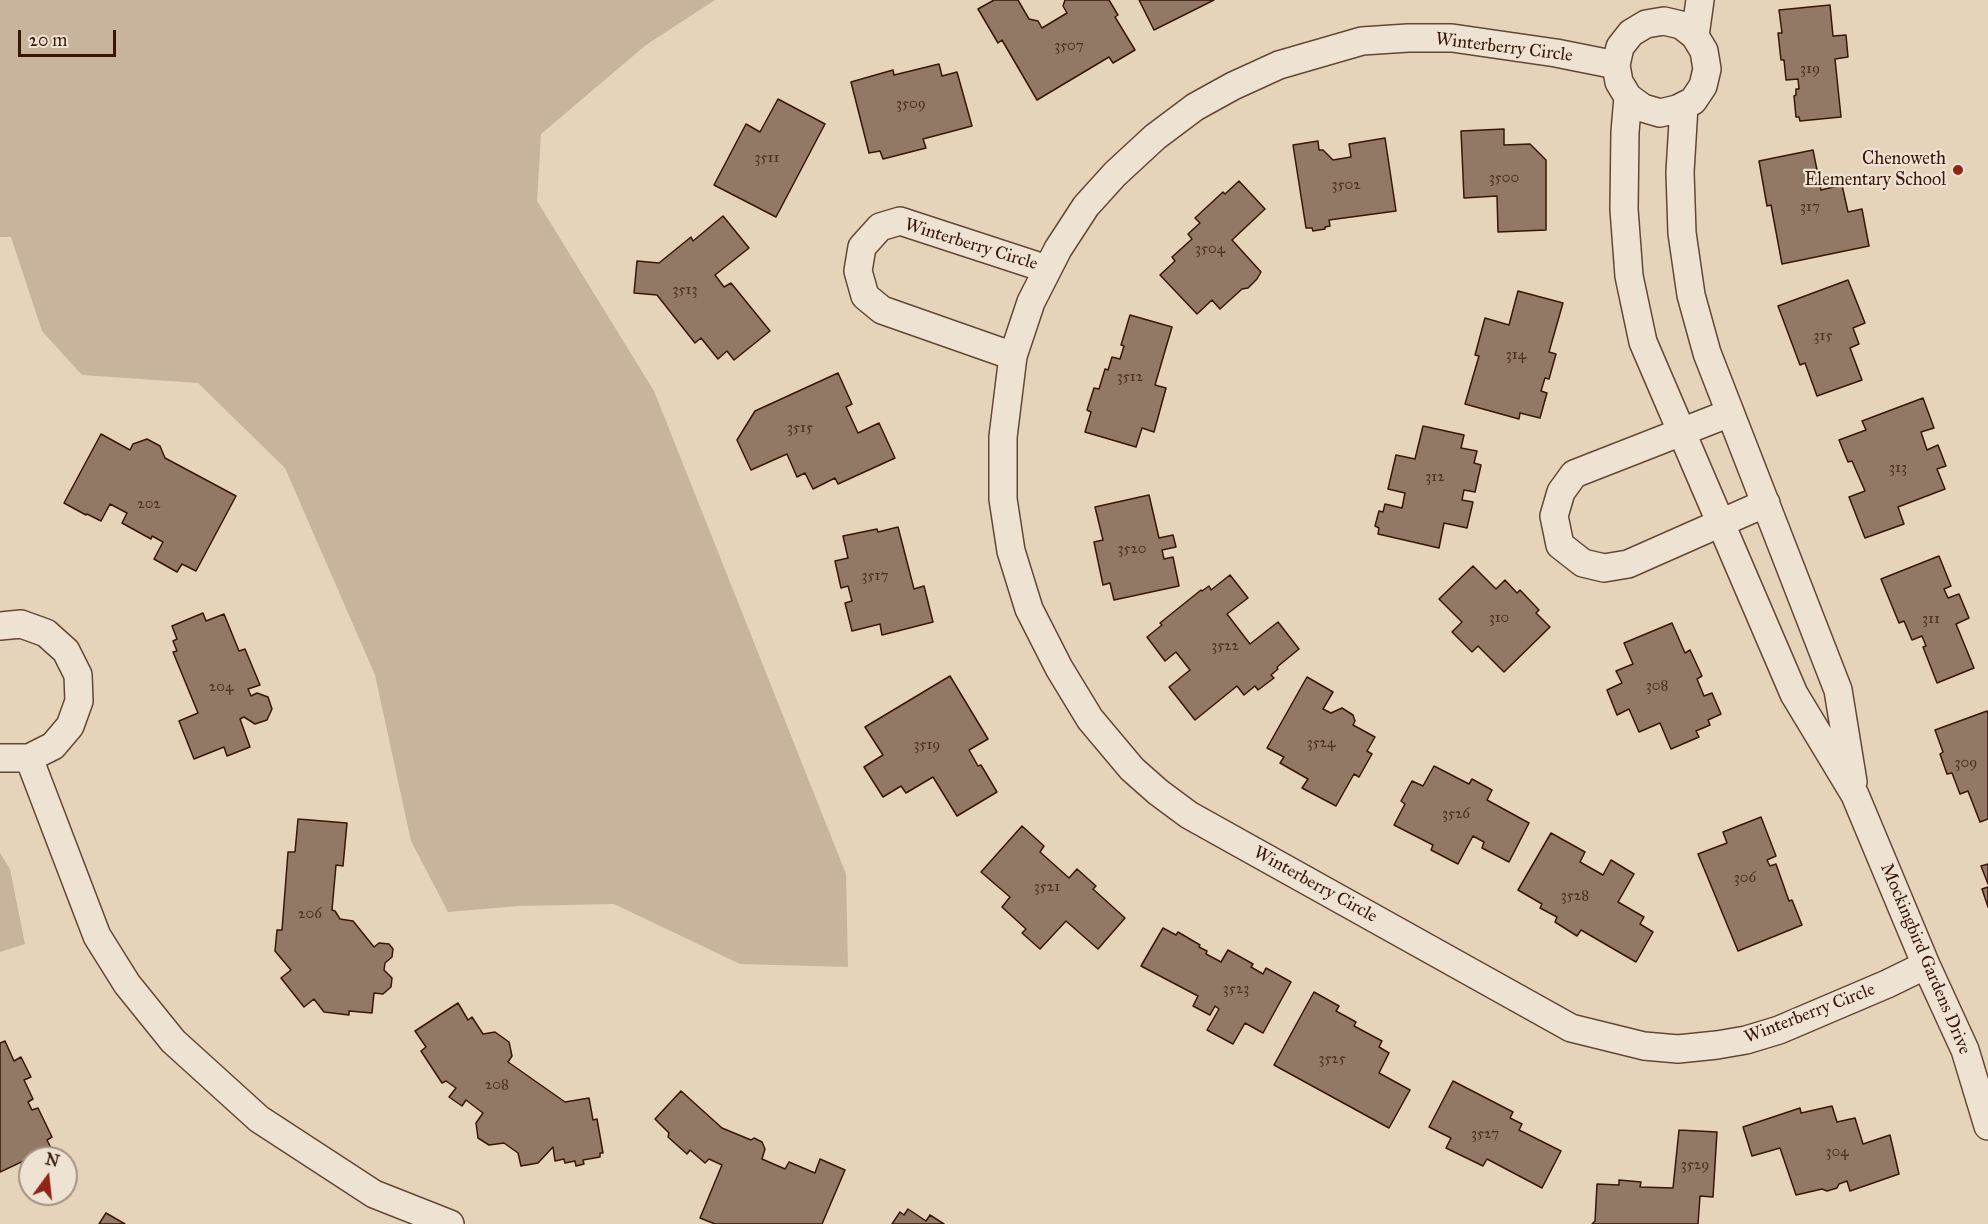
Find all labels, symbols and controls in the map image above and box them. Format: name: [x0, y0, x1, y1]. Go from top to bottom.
scale bar: [21, 18, 118, 56]
text: 20 m: [29, 29, 67, 51]
street label: Winterberry Circle: [1434, 29, 1574, 67]
house number: 3507: [1054, 37, 1084, 55]
house number: 319: [1800, 60, 1820, 78]
house number: 3509: [896, 95, 926, 113]
house number: 3511: [755, 149, 779, 167]
place label: Chenoweth Elementary School: [1804, 149, 1946, 192]
marker: Chenoweth Elementary School: [1951, 163, 1965, 177]
house number: 3500: [1489, 169, 1519, 187]
house number: 3502: [1331, 176, 1361, 194]
house number: 317: [1800, 198, 1820, 216]
street label: Winterberry Circle: [902, 214, 1040, 276]
house number: 3504: [1195, 240, 1225, 258]
house number: 3513: [673, 281, 697, 299]
house number: 315: [1814, 327, 1832, 345]
house number: 314: [1506, 346, 1526, 364]
house number: 3512: [1117, 368, 1143, 386]
house number: 3515: [787, 419, 813, 437]
house number: 313: [1889, 459, 1907, 477]
house number: 312: [1425, 468, 1445, 486]
house number: 202: [137, 495, 161, 513]
house number: 3520: [1117, 540, 1147, 558]
house number: 3517: [862, 567, 888, 585]
house number: 310: [1489, 609, 1509, 627]
house number: 311: [1922, 610, 1940, 628]
house number: 3522: [1211, 637, 1239, 655]
house number: 308: [1646, 677, 1668, 695]
house number: 204: [209, 678, 233, 696]
house number: 3524: [1307, 734, 1335, 752]
house number: 3519: [914, 736, 940, 754]
house number: 309: [1955, 754, 1977, 772]
house number: 3526: [1442, 805, 1470, 823]
street label: Winterberry Circle: [1249, 842, 1381, 928]
street label: Mockingbird Gardens Drive: [1875, 860, 1975, 1058]
house number: 306: [1734, 869, 1756, 887]
house number: 3521: [1034, 878, 1060, 896]
house number: 3528: [1561, 887, 1589, 905]
house number: 206: [298, 905, 322, 923]
street label: Winterberry Circle: [1742, 979, 1878, 1049]
house number: 3523: [1223, 980, 1249, 998]
house number: 3525: [1318, 1050, 1346, 1068]
house number: 208: [485, 1076, 509, 1094]
house number: 3527: [1471, 1125, 1499, 1143]
house number: 304: [1825, 1143, 1849, 1161]
north arrow: [18, 1146, 78, 1206]
text: N: [43, 1149, 61, 1171]
house number: 3529: [1681, 1156, 1709, 1174]

